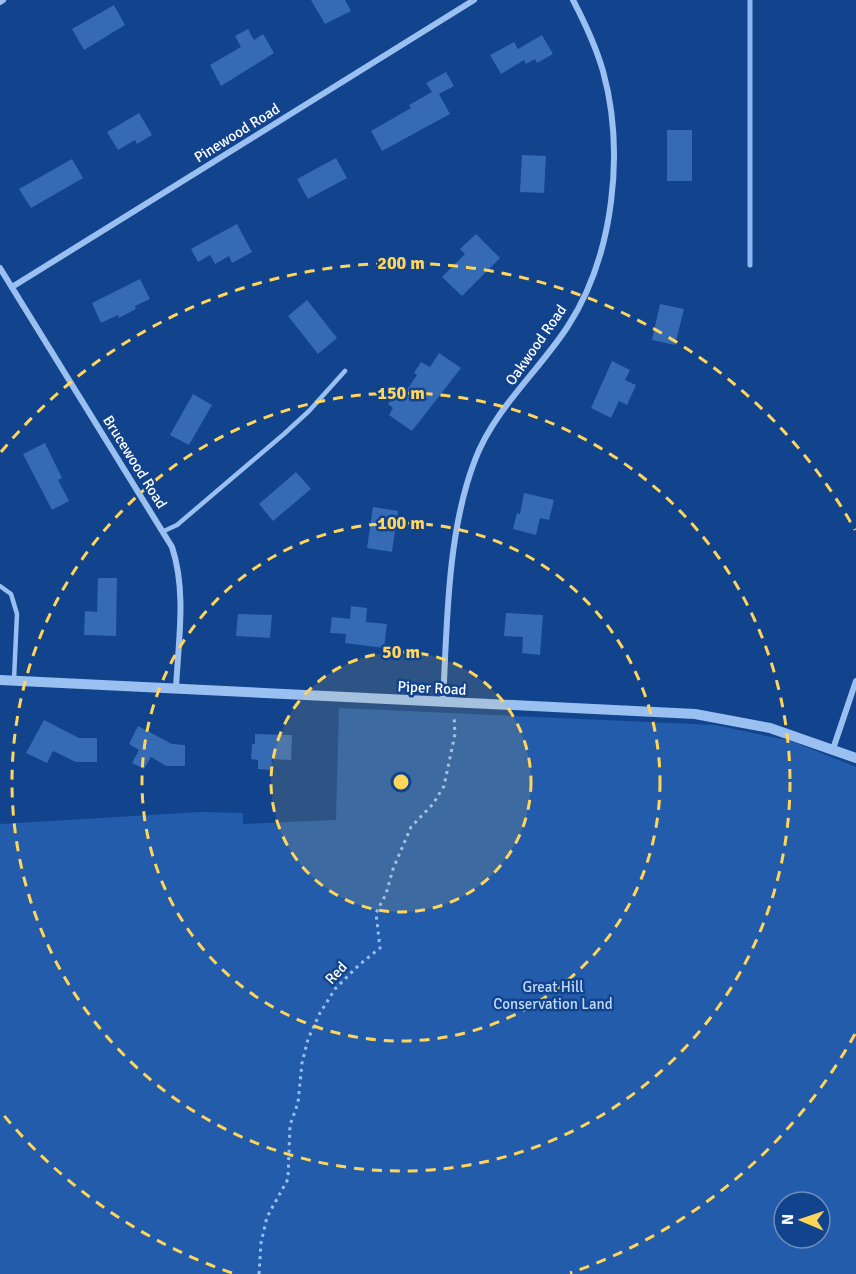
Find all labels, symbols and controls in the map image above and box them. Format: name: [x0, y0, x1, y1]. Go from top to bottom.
street label: Pinewood Road: [191, 99, 283, 167]
text: 200 m: [377, 252, 425, 274]
street label: Oakwood Road: [502, 301, 570, 389]
text: 150 m: [377, 382, 425, 404]
street label: Brucewood Road: [99, 412, 171, 512]
text: 100 m: [377, 512, 425, 534]
text: 50 m: [382, 641, 420, 663]
street label: Piper Road: [397, 677, 467, 699]
centre of rings: [391, 772, 411, 792]
street label: Red: [321, 958, 351, 988]
park label: Great Hill Conservation Land: [493, 978, 613, 1013]
north arrow: [772, 1190, 832, 1250]
text: N: [778, 1214, 798, 1225]

